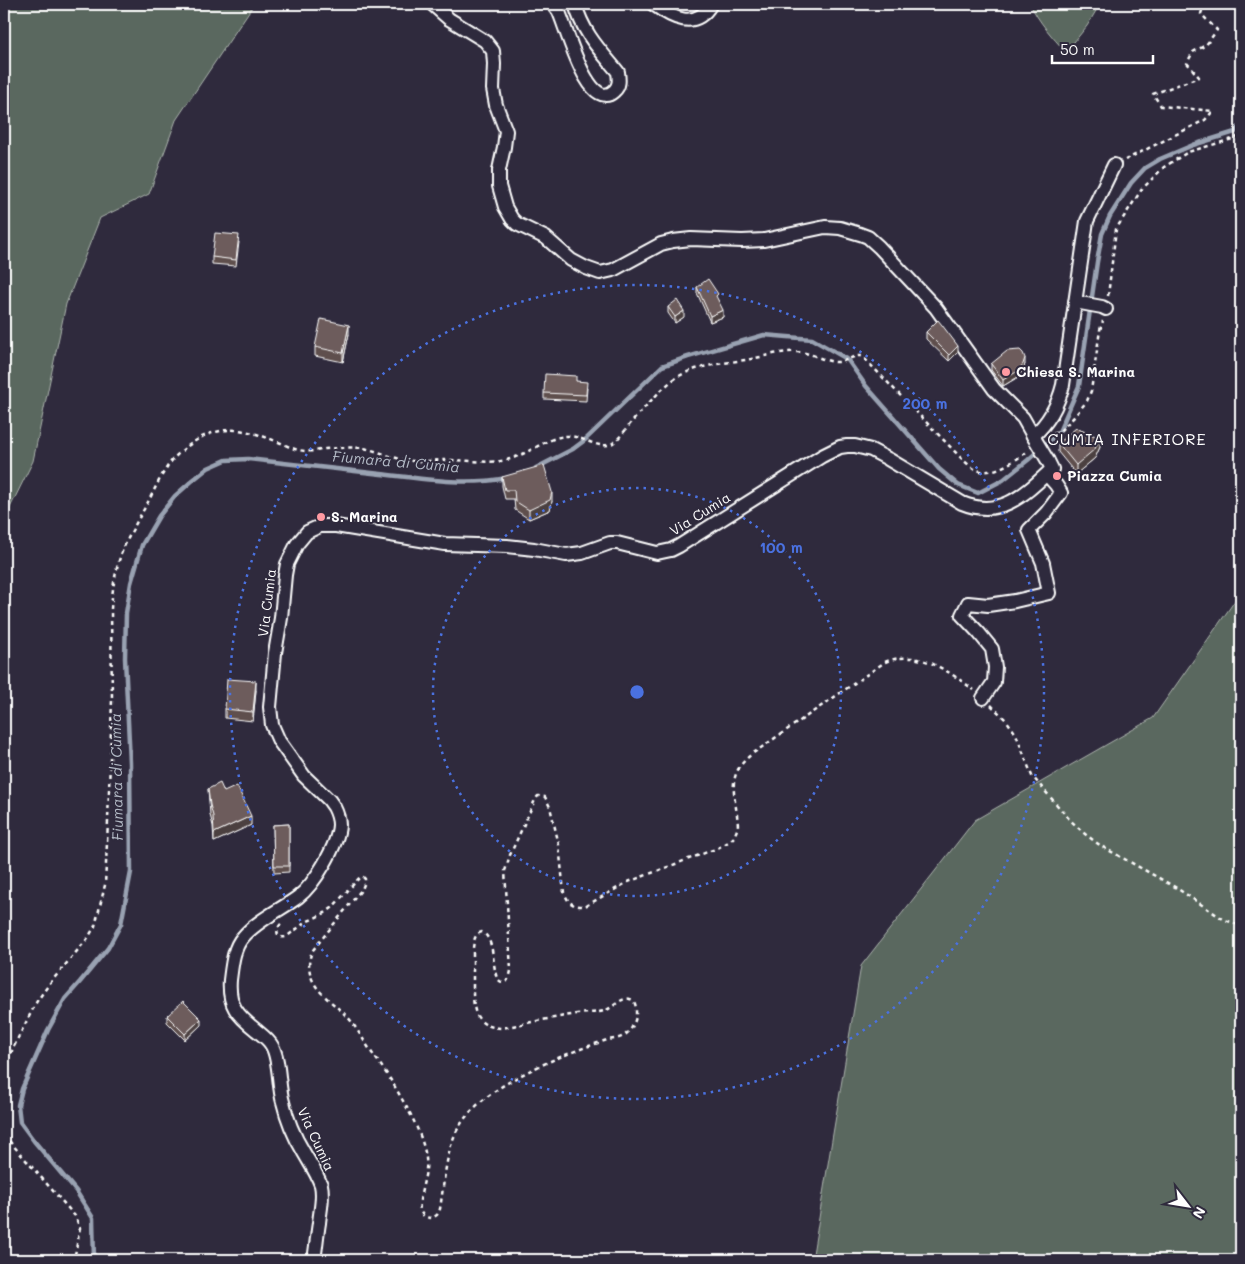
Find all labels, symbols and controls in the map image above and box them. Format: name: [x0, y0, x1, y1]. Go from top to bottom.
scale bar: [1052, 32, 1154, 64]
text: 50 m: [1060, 39, 1095, 59]
place label: Chiesa S. Marina: [1016, 362, 1135, 381]
marker: Chiesa S. Marina: [1000, 366, 1012, 378]
text: 200 m: [903, 393, 948, 413]
district label: CUMIA INFERIORE: [1047, 428, 1207, 449]
water label: Fiumara di Cumia: [332, 445, 461, 477]
place label: Piazza Cumia: [1067, 466, 1163, 485]
marker: Piazza Cumia: [1051, 470, 1063, 482]
street label: Via Cumia: [666, 487, 734, 540]
place label: S. Marina: [331, 507, 398, 526]
marker: S. Marina: [315, 511, 327, 523]
text: 100 m: [759, 537, 803, 557]
street label: Via Cumia: [253, 568, 280, 638]
centre of rings: [628, 683, 646, 701]
water label: Fiumara di Cumia: [105, 713, 127, 841]
street label: Via Cumia: [293, 1104, 339, 1174]
north arrow: [1162, 1182, 1212, 1232]
text: N: [1189, 1203, 1210, 1222]

